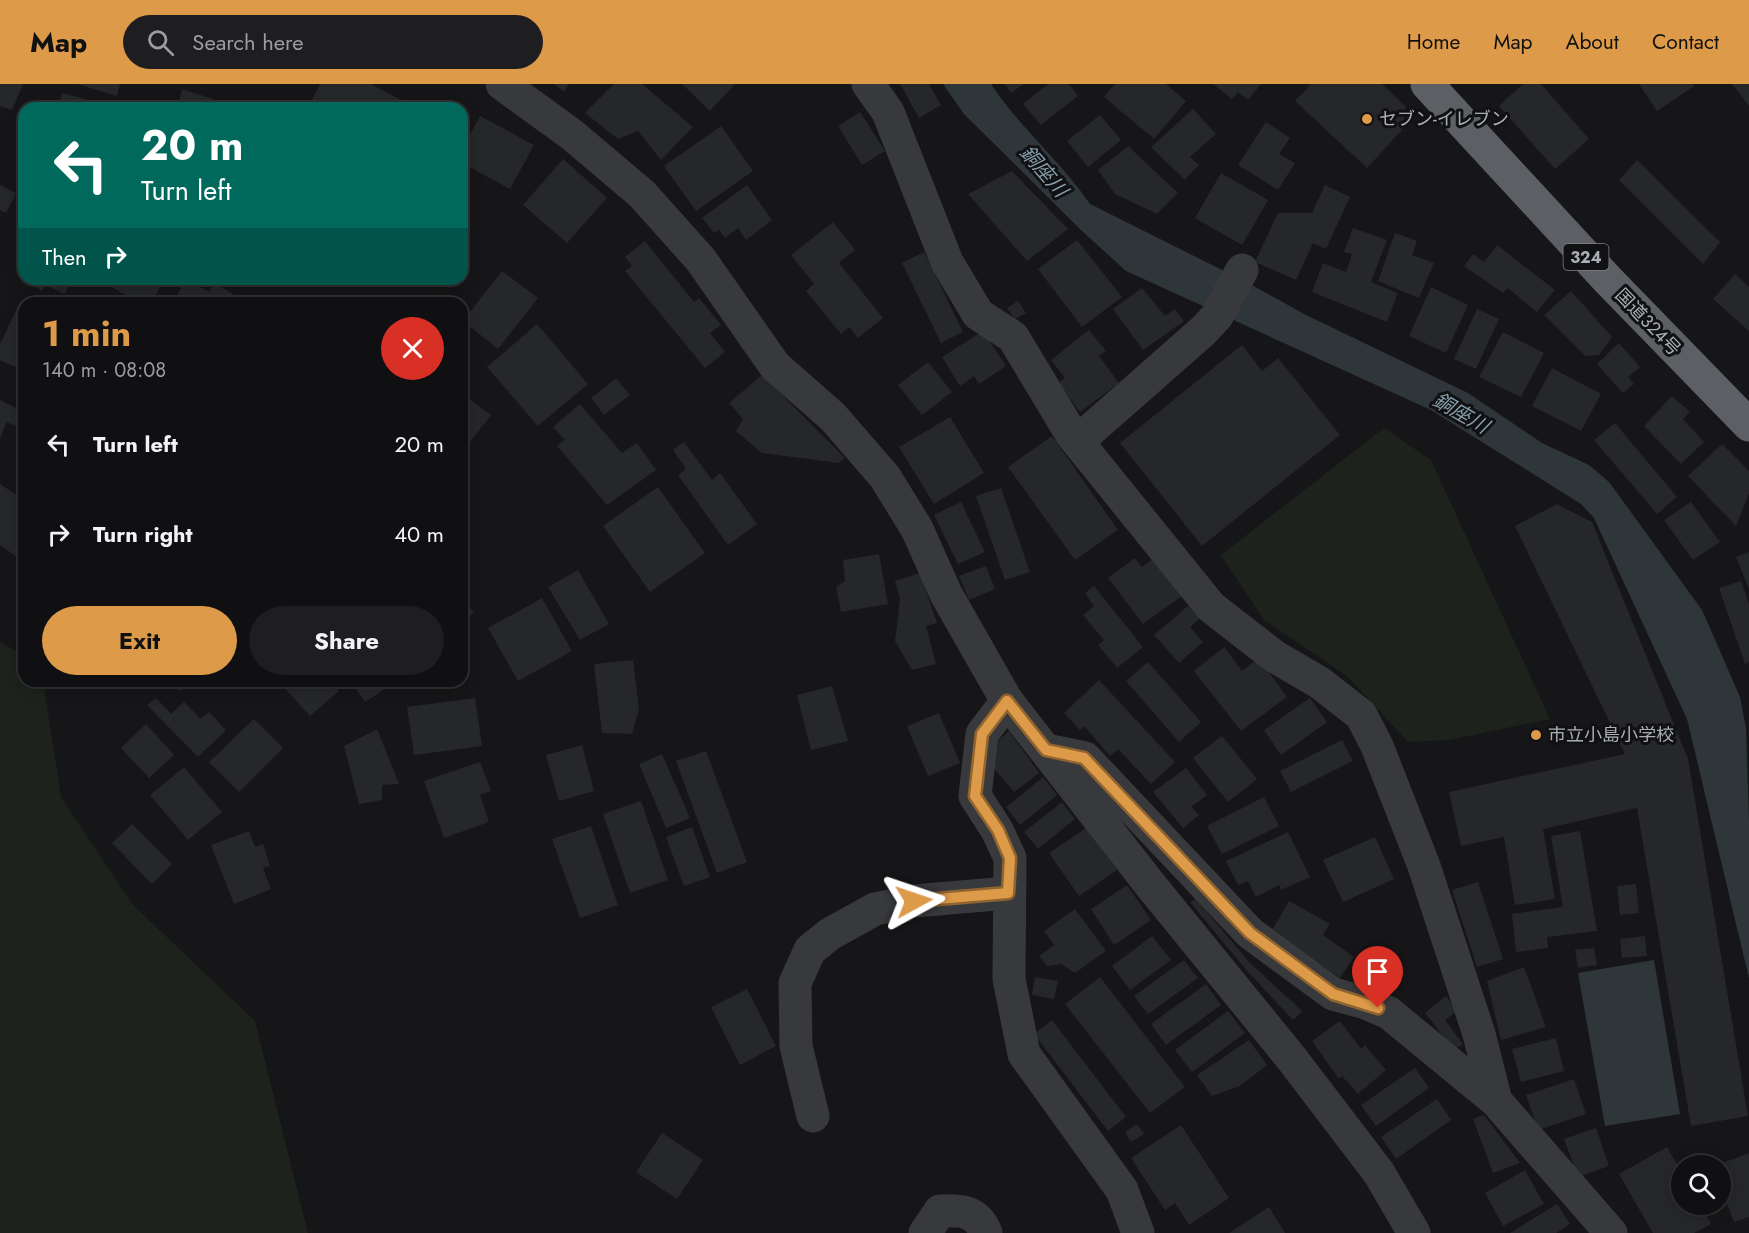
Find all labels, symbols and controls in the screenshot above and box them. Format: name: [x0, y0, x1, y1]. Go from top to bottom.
search box: [123, 15, 543, 69]
text: Map: [30, 22, 87, 63]
icon: search: [144, 26, 177, 59]
text: Search here: [192, 26, 304, 58]
text: Home: [1407, 27, 1460, 57]
text: Map: [1493, 27, 1533, 57]
text: About: [1566, 27, 1619, 57]
text: Contact: [1652, 27, 1719, 57]
place label: セブン-イレブン: [1379, 106, 1509, 132]
marker: セブン-イレブン: [1360, 112, 1374, 126]
text: 20 m: [141, 115, 243, 176]
icon: left: [42, 126, 120, 204]
water label: 銅座川: [1013, 139, 1076, 205]
text: Turn left: [141, 171, 231, 210]
icon: right: [99, 240, 132, 273]
text: Then: [42, 241, 87, 273]
road number: 324: [1564, 244, 1608, 270]
street label: 国道324号: [1609, 283, 1687, 361]
text: 1 min: [42, 307, 131, 359]
button: close: [381, 317, 444, 380]
text: 140 m · 08:08: [42, 356, 166, 385]
water label: 銅座川: [1428, 386, 1496, 442]
icon: left: [42, 428, 75, 461]
text: Turn left: [93, 428, 178, 460]
text: 20 m: [395, 428, 444, 460]
icon: right: [42, 518, 75, 551]
text: Turn right: [93, 518, 193, 550]
text: 40 m: [394, 518, 444, 550]
button: Exit: [42, 606, 237, 675]
button: Share: [249, 606, 444, 675]
place label: 市立小島小学校: [1548, 722, 1674, 748]
marker: 市立小島小学校: [1529, 728, 1543, 742]
position arrow: [882, 869, 946, 933]
pin: [1352, 946, 1403, 1008]
icon: arrive: [1361, 955, 1394, 988]
map controls: [1671, 1155, 1731, 1215]
button: search: [1671, 1155, 1731, 1215]

